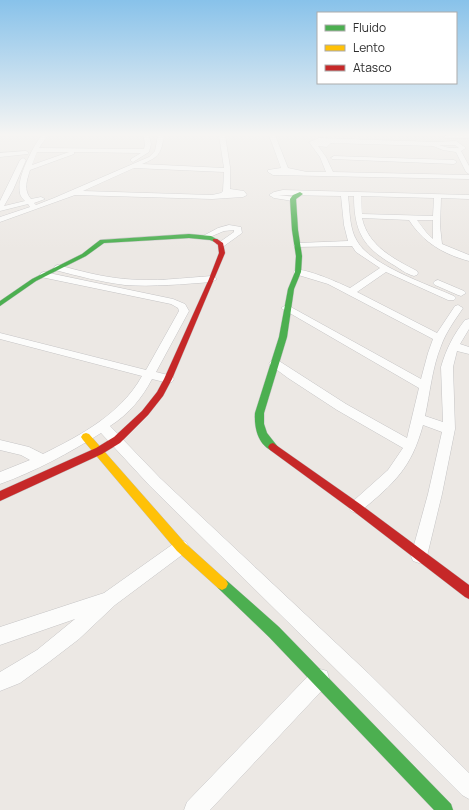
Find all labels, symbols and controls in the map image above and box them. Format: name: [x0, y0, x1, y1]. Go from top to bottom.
legend: [317, 12, 457, 84]
text: Fluido: [353, 19, 386, 36]
text: Lento: [353, 39, 385, 56]
text: Atasco: [353, 59, 392, 76]

